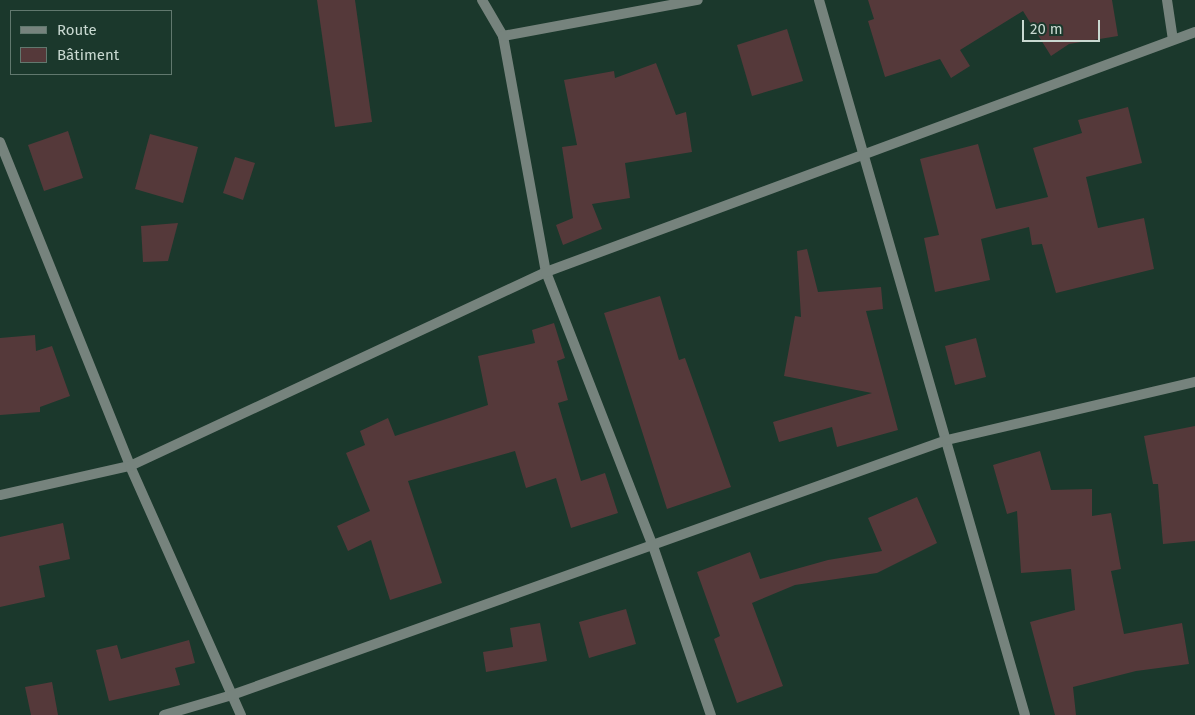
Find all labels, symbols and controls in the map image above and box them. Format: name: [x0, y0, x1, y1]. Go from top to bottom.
legend: [10, 10, 172, 75]
scale bar: [1025, 10, 1102, 42]
text: 20 m: [1030, 20, 1063, 38]
text: Route: [57, 21, 97, 39]
text: Bâtiment: [57, 46, 119, 64]

